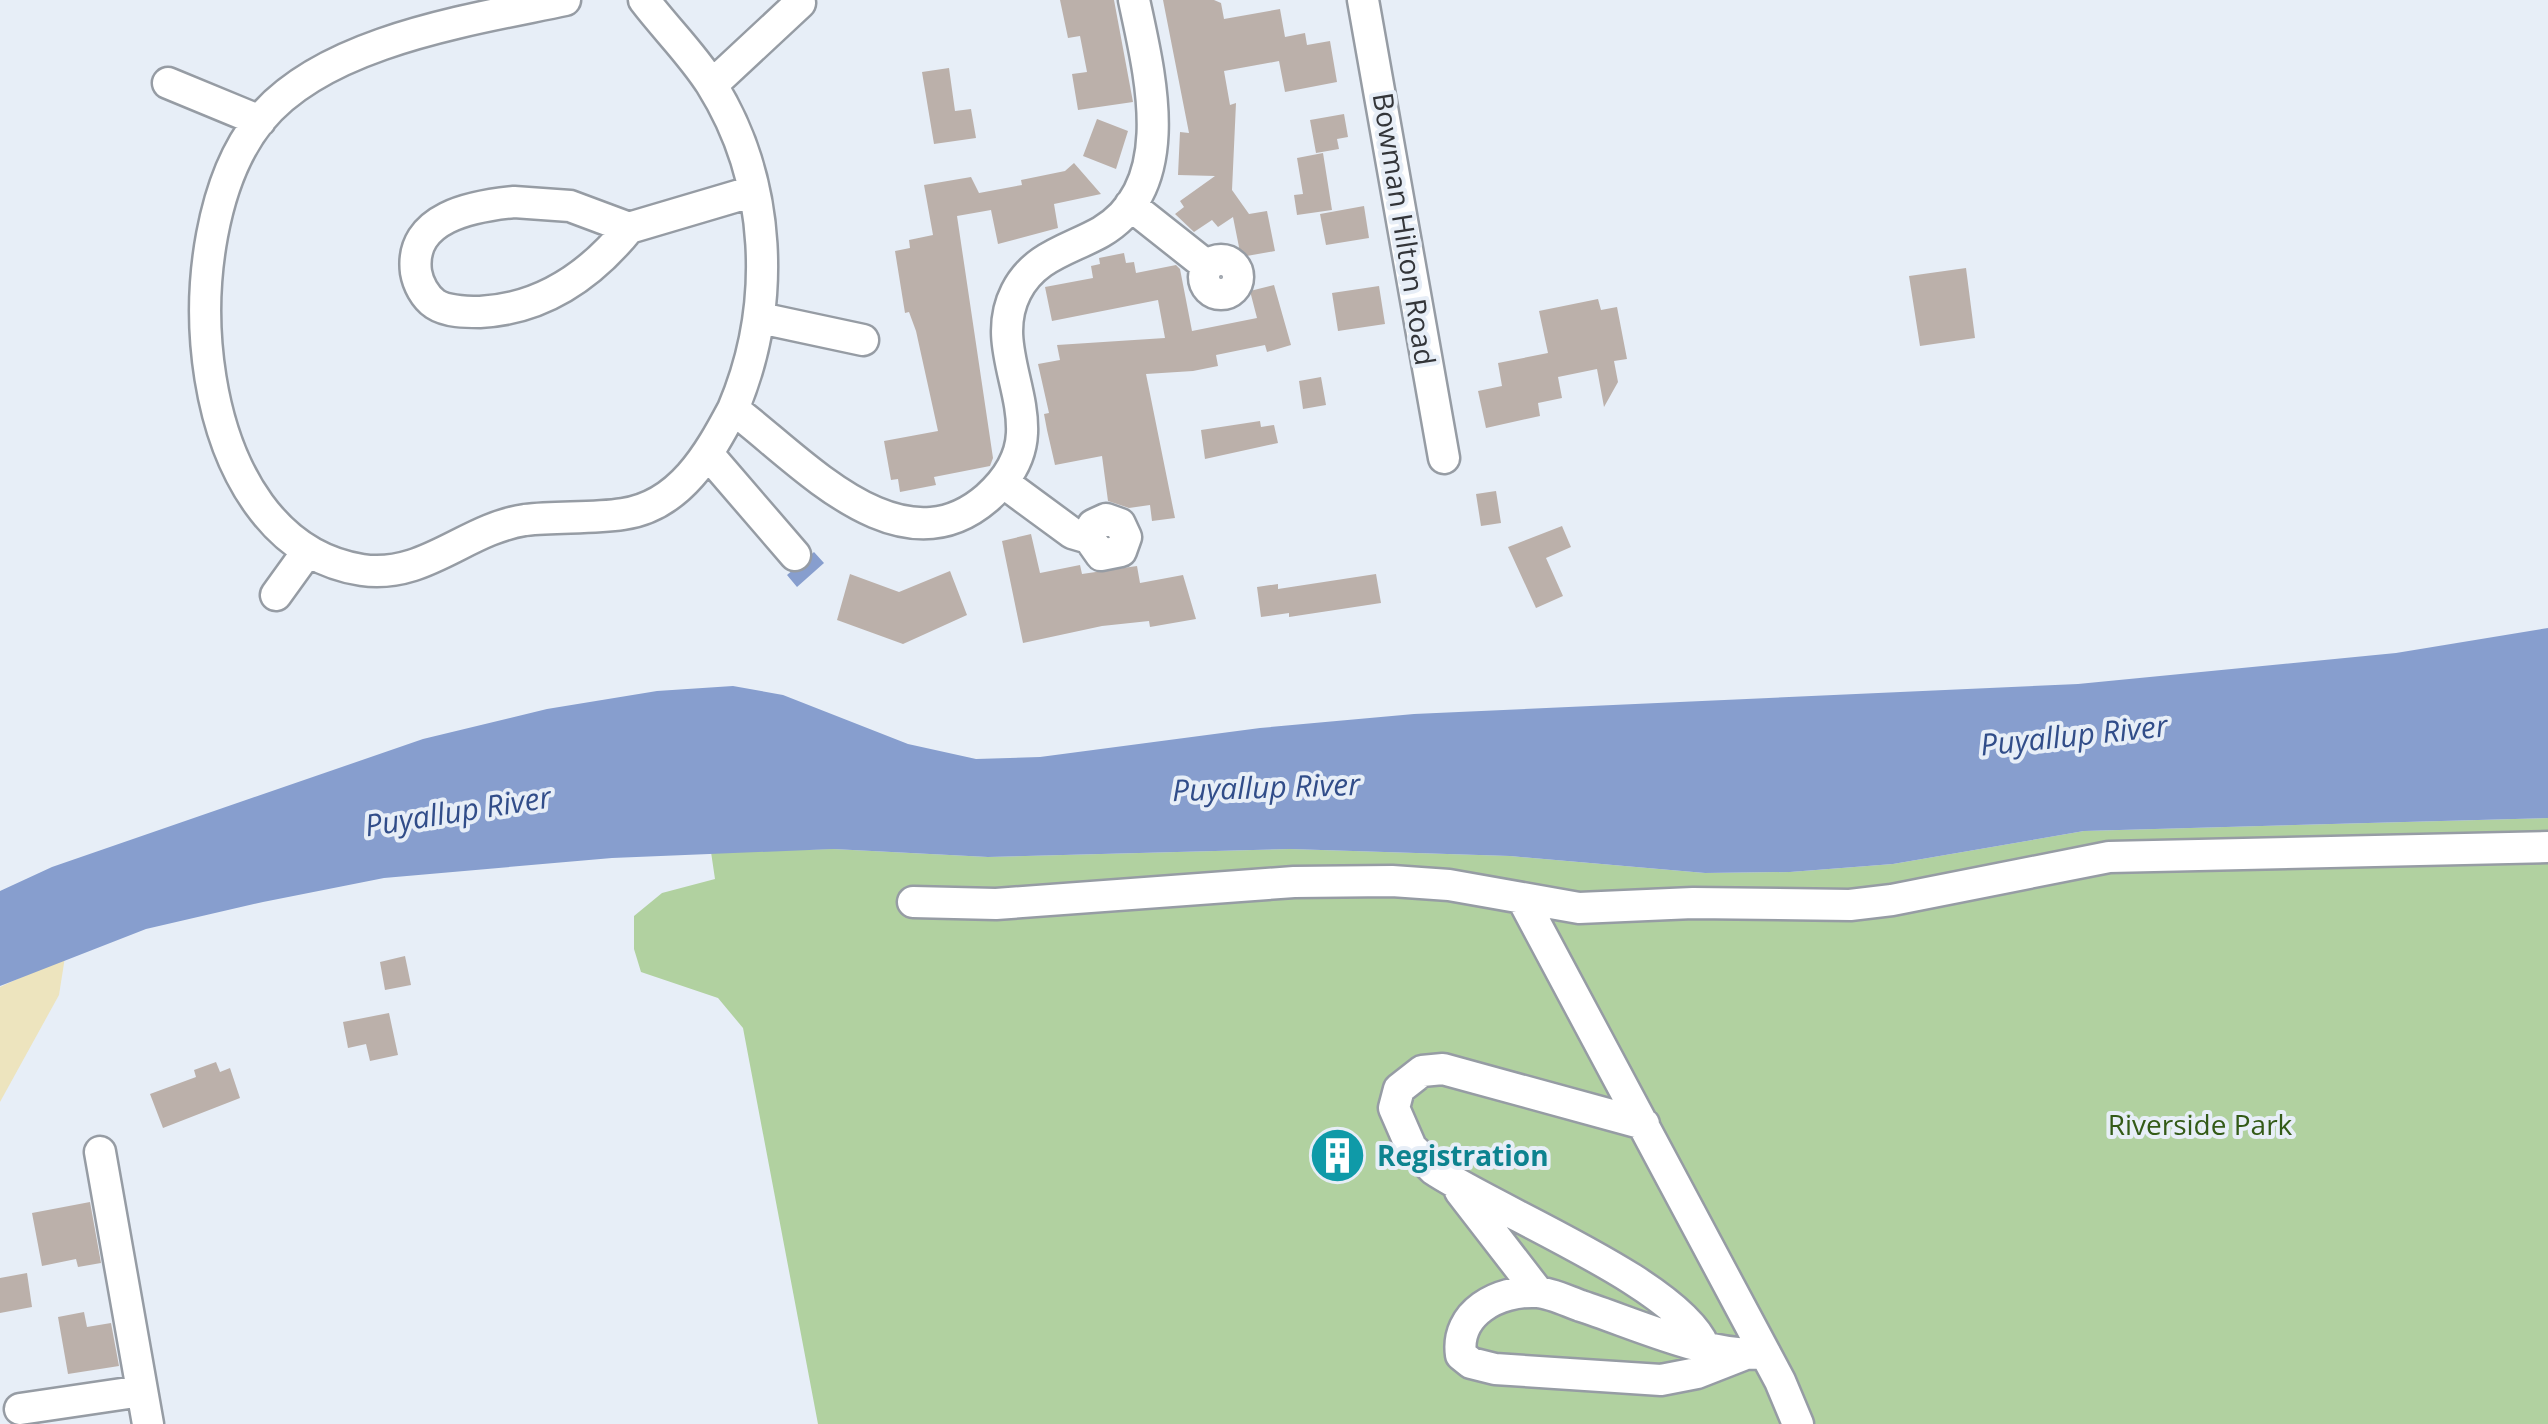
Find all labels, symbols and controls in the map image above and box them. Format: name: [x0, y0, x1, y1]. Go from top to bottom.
street label: Bowman Hilton Road: [1365, 90, 1445, 368]
water label: Puyallup River: [1978, 704, 2171, 765]
water label: Puyallup River: [1171, 763, 1362, 810]
water label: Puyallup River: [362, 775, 555, 845]
park label: Riverside Park: [2108, 1105, 2293, 1143]
building icon: Registration: [1308, 1126, 1368, 1186]
place label: Registration: [1377, 1136, 1549, 1174]

